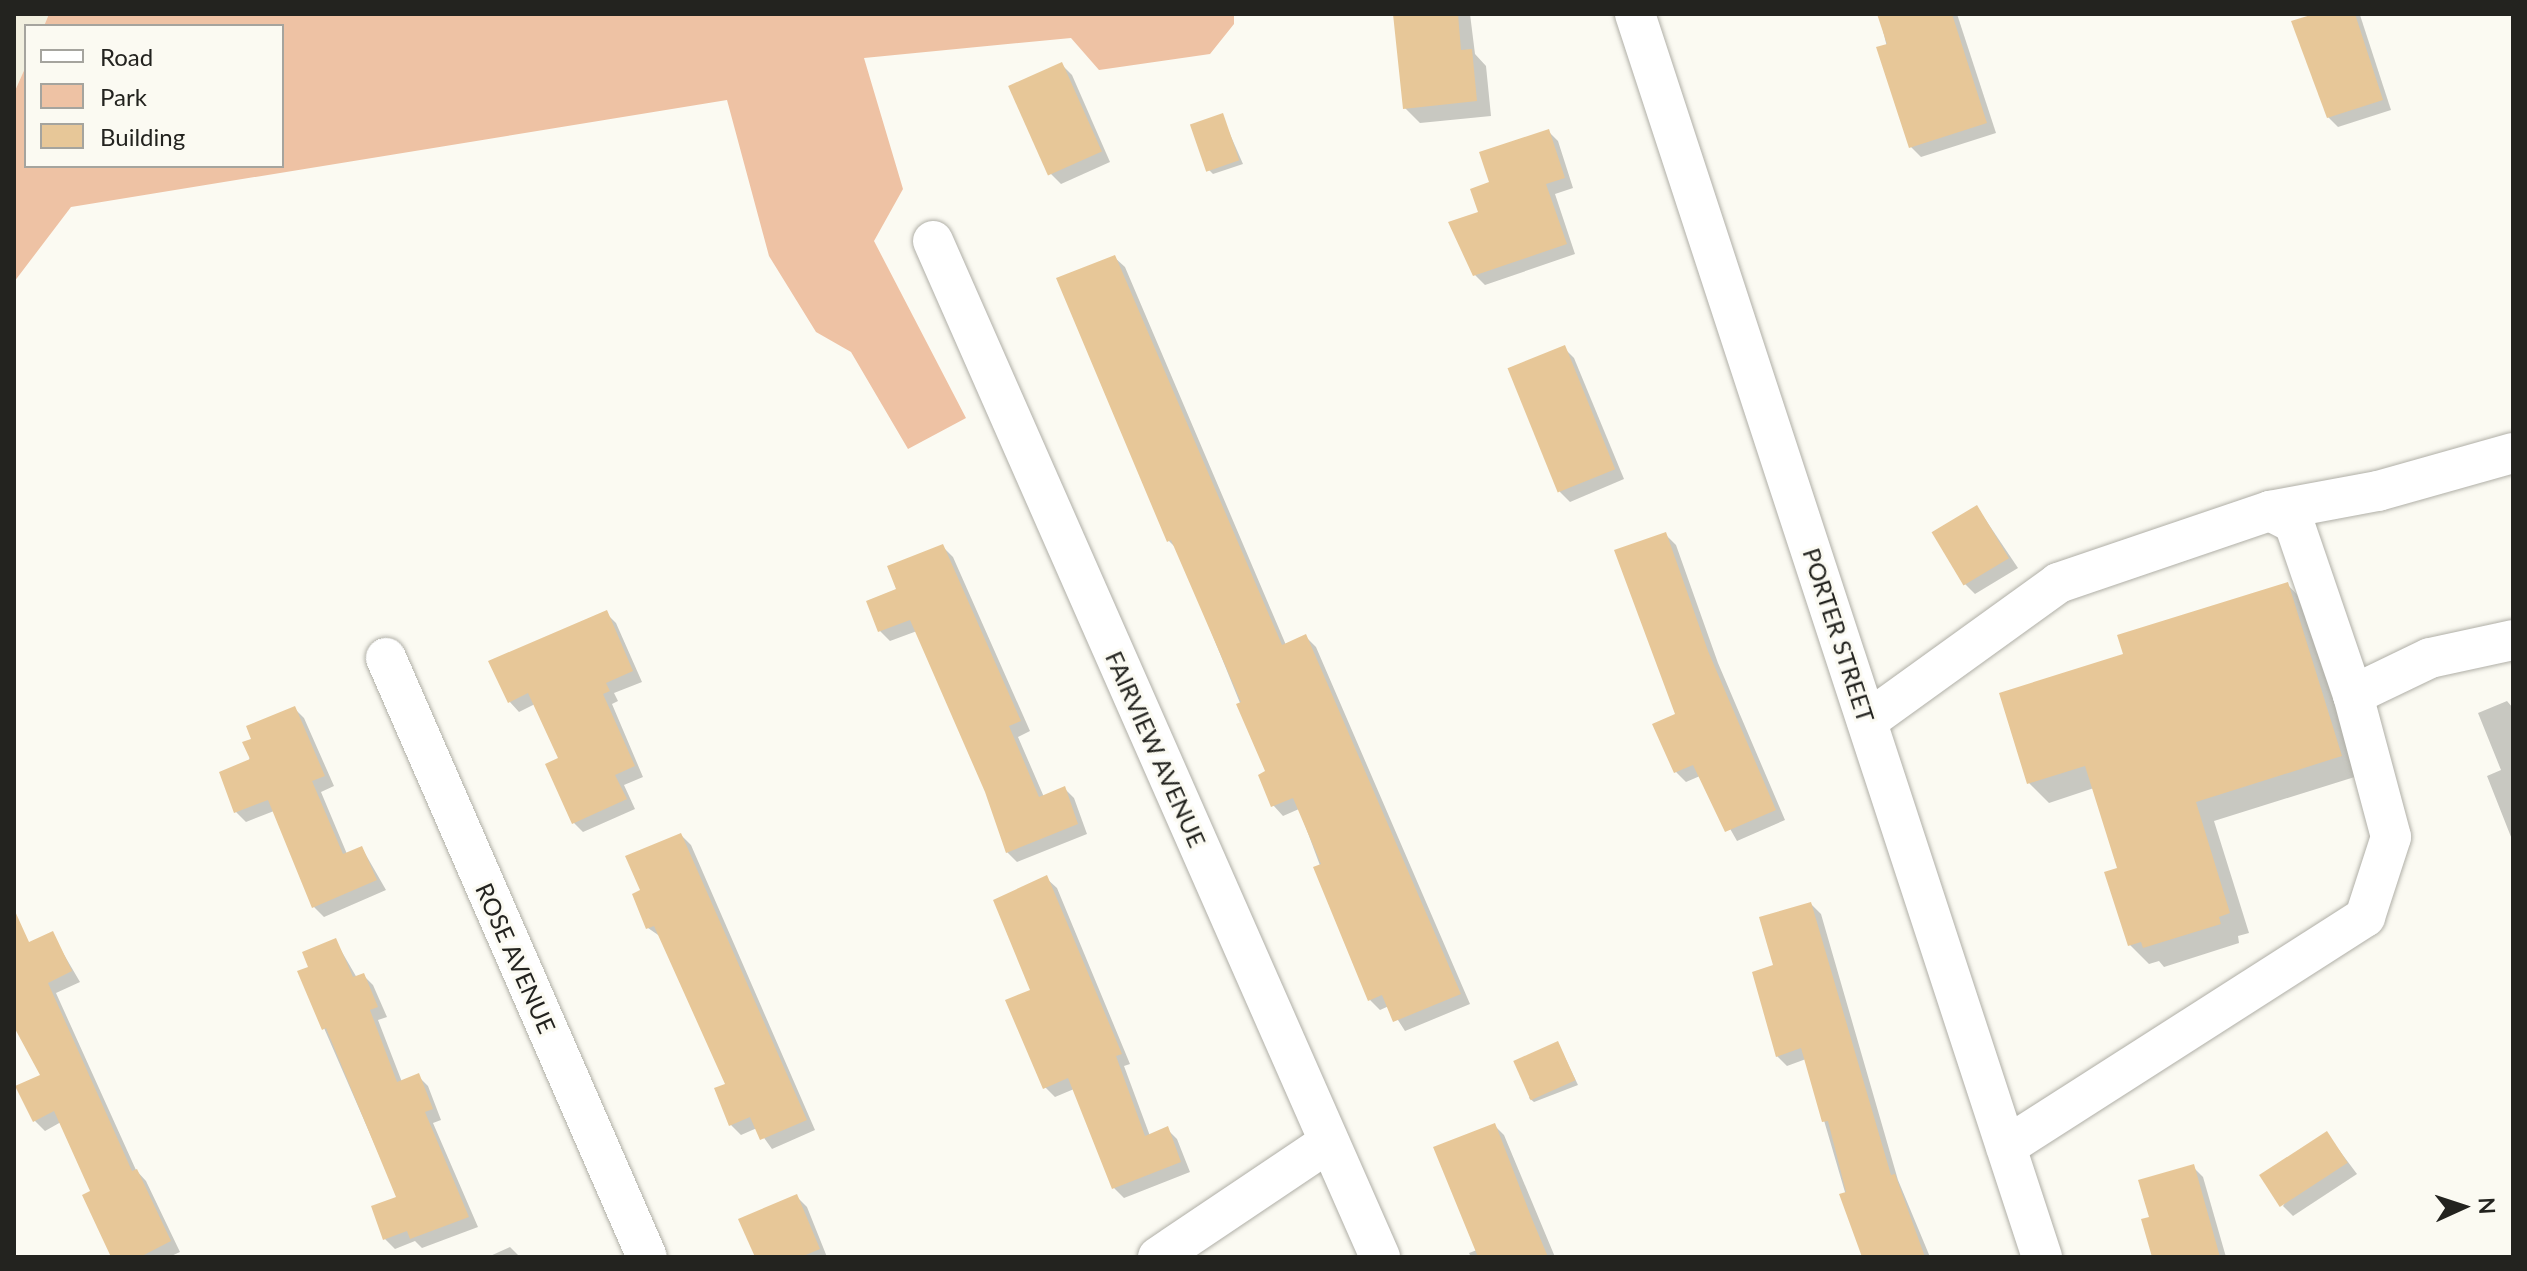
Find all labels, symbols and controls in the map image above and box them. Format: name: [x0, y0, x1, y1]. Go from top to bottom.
legend: [24, 24, 284, 168]
text: Road: [100, 42, 153, 71]
text: Park: [100, 82, 147, 111]
text: Building: [100, 122, 185, 151]
street label: PORTER STREET: [1797, 544, 1881, 726]
street label: FAIRVIEW AVENUE: [1100, 646, 1212, 852]
street label: ROSE AVENUE: [470, 878, 562, 1038]
north arrow: [2423, 1167, 2503, 1247]
text: N: [2474, 1197, 2501, 1215]

